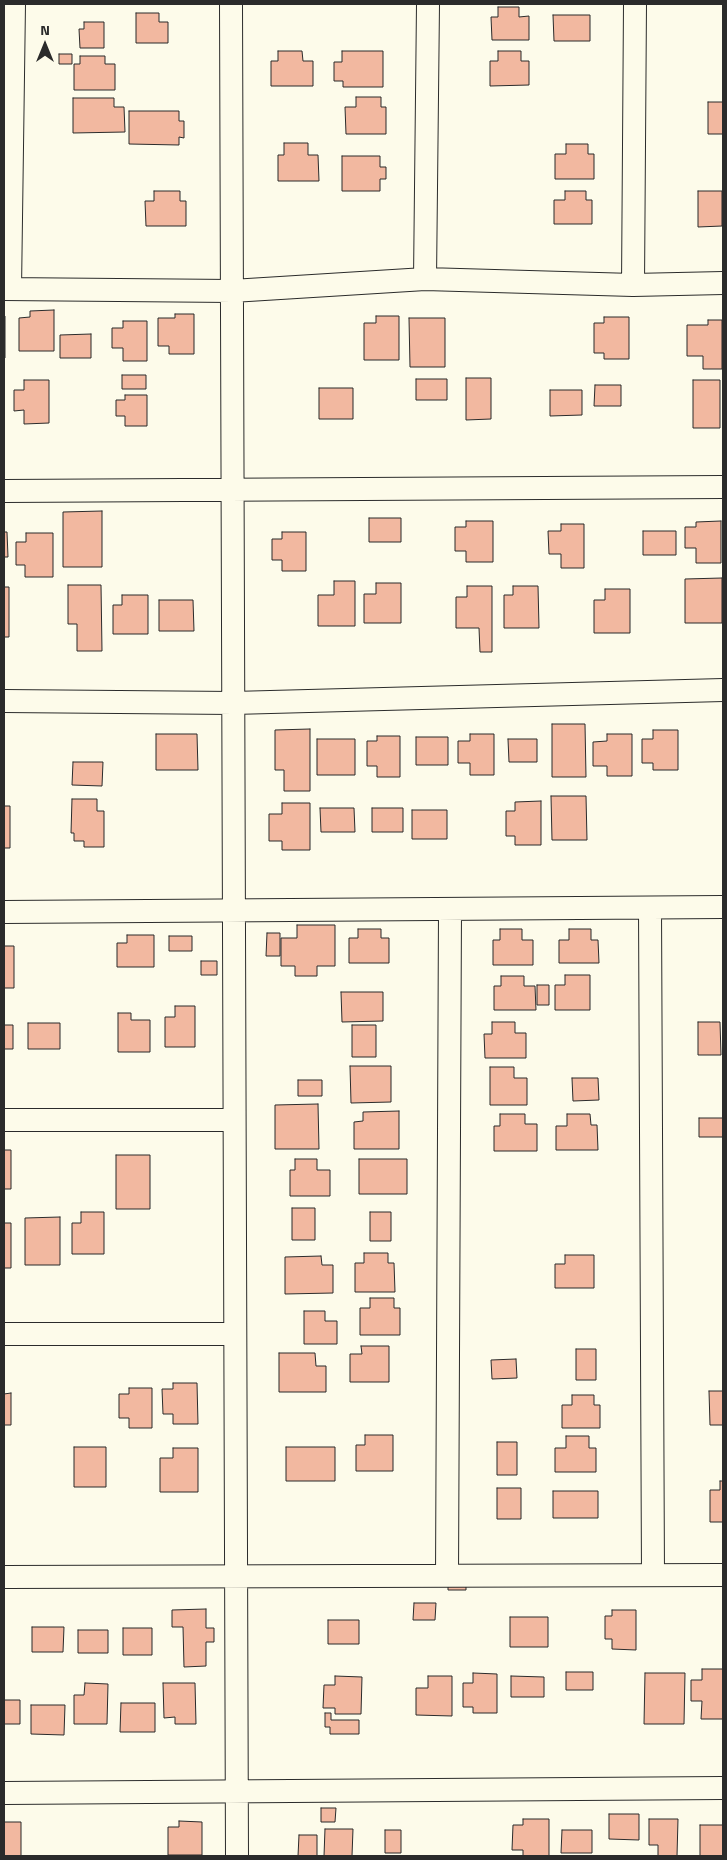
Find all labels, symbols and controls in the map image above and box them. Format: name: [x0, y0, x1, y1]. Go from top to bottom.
text: N: [40, 19, 50, 40]
north arrow: [20, 20, 70, 70]

